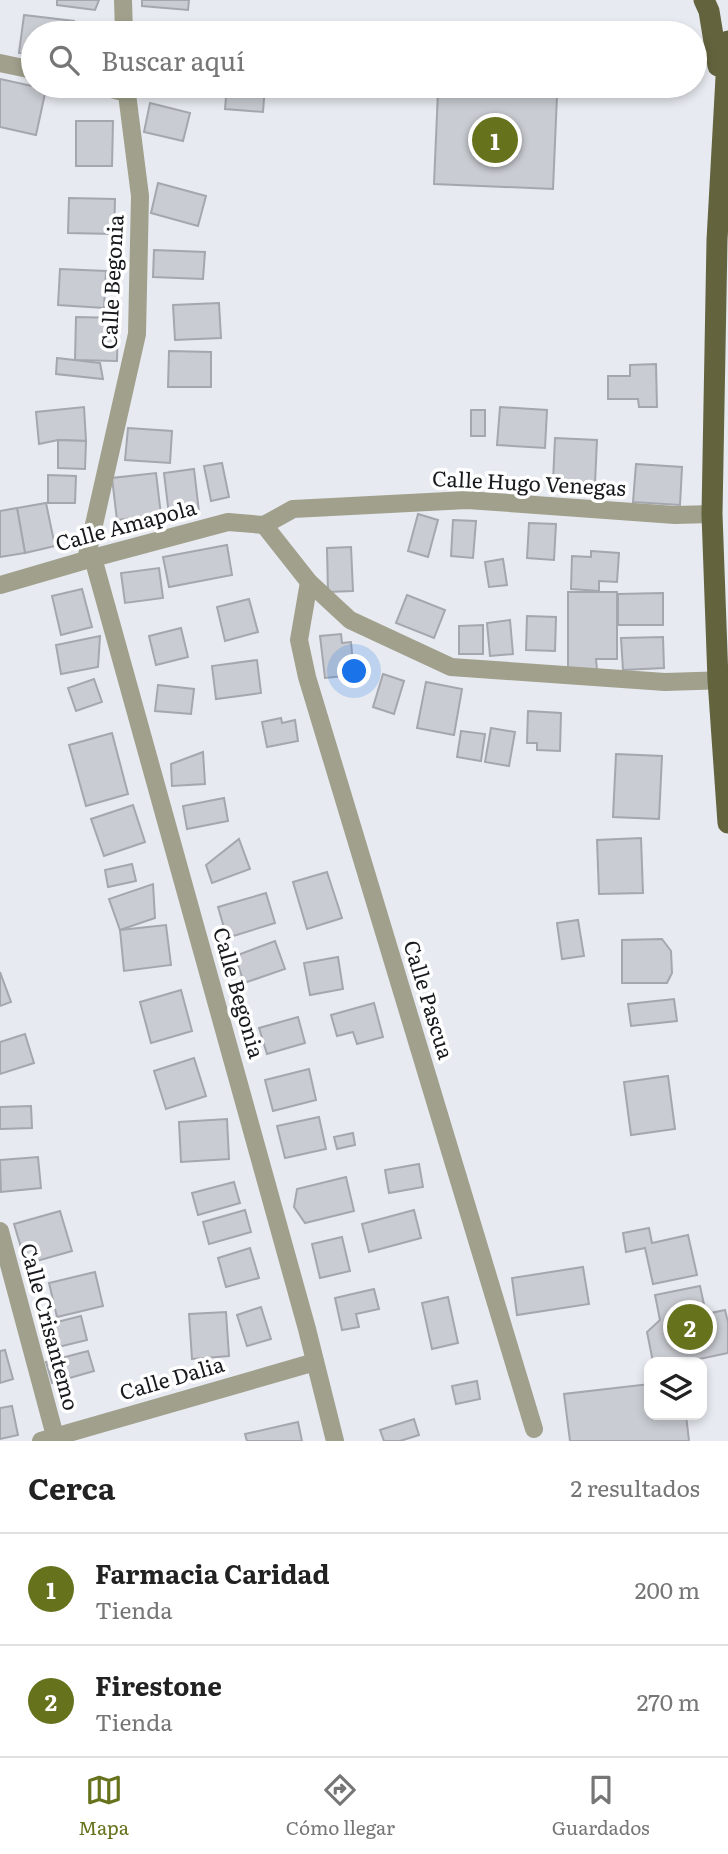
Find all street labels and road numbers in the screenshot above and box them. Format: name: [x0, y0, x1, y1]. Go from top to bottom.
street label: Calle Begonia: [91, 213, 130, 350]
street label: Calle Hugo Venegas: [431, 461, 627, 502]
street label: Calle Amapola: [52, 490, 200, 557]
street label: Calle Begonia: [207, 923, 274, 1062]
street label: Calle Pascua: [398, 936, 463, 1063]
street label: Calle Crisantemo: [14, 1239, 89, 1413]
street label: Calle Dalia: [115, 1347, 228, 1406]

